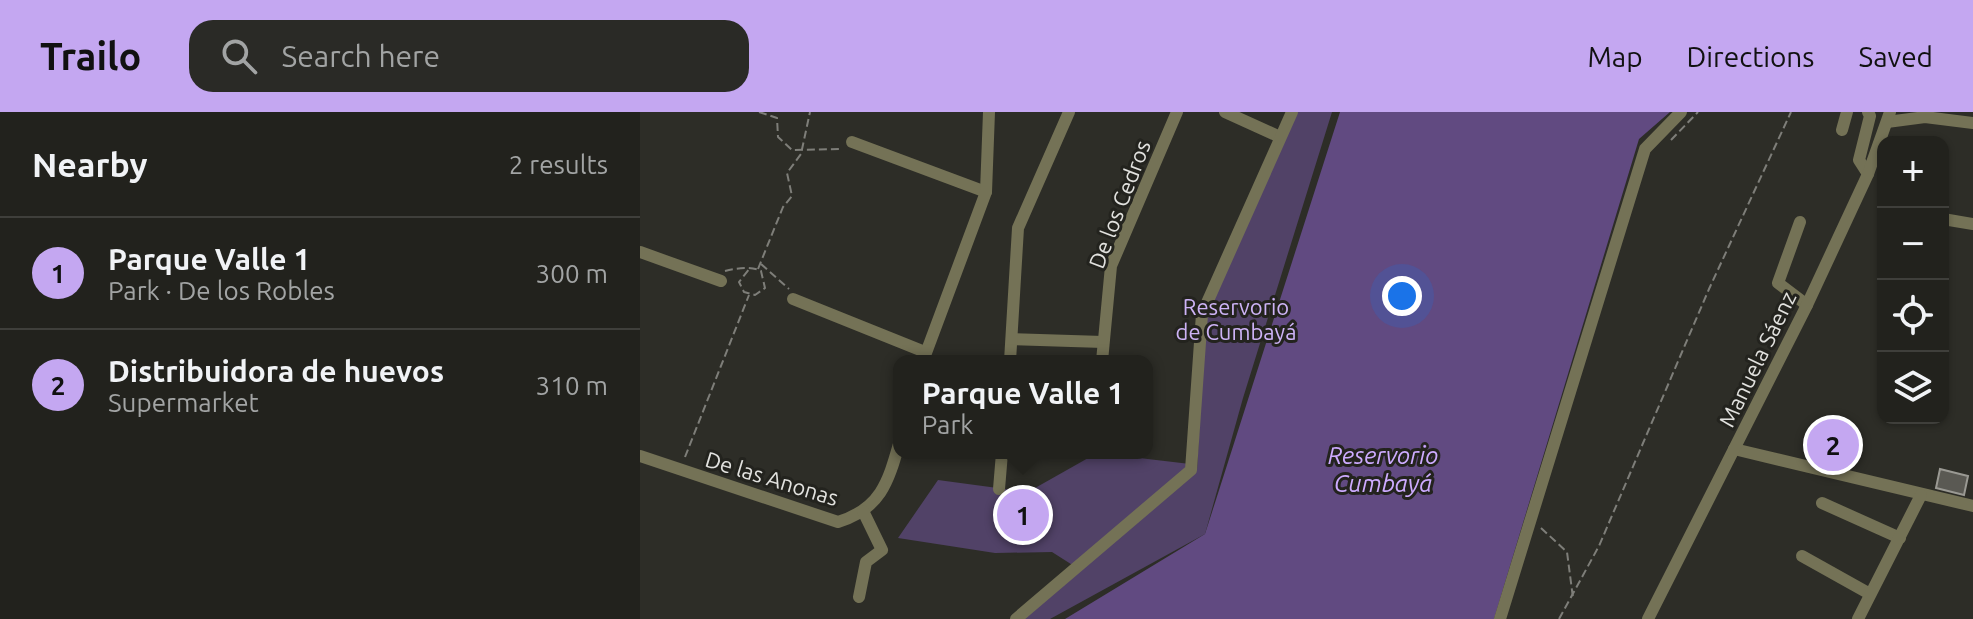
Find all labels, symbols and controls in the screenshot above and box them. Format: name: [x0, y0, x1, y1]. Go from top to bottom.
search box: [189, 20, 749, 92]
icon: search: [217, 34, 261, 78]
text: Trailo: [40, 35, 141, 77]
text: Search here: [281, 39, 440, 73]
text: Map: [1587, 41, 1643, 72]
text: Directions: [1687, 41, 1814, 72]
text: Saved: [1858, 41, 1933, 72]
street label: De los Cedros: [1083, 136, 1155, 272]
map controls: [1877, 136, 1949, 424]
button: +: [1877, 136, 1949, 208]
text: Nearby: [32, 145, 147, 183]
text: 2 results: [509, 150, 608, 179]
button: −: [1877, 208, 1949, 280]
text: Parque Valle 1: [108, 242, 311, 276]
text: 1: [51, 259, 65, 288]
text: 300 m: [536, 259, 608, 288]
text: Park · De los Robles: [108, 276, 335, 305]
your location: [1382, 276, 1422, 316]
button: locate: [1877, 280, 1949, 352]
street label: Manuela Sáenz: [1713, 287, 1801, 431]
park label: Reservorio de Cumbayá: [1176, 294, 1296, 344]
button: layers: [1877, 352, 1949, 424]
text: Distribuidora de huevos: [108, 354, 444, 388]
popup: [893, 355, 1153, 459]
text: 2: [51, 371, 65, 400]
text: 310 m: [536, 371, 608, 400]
text: Parque Valle 1: [922, 376, 1124, 410]
text: Supermarket: [108, 388, 259, 417]
text: Park: [922, 410, 973, 439]
pin: 2: [1807, 415, 1859, 475]
water label: Reservorio Cumbayá: [1328, 442, 1438, 497]
street label: De las Anonas: [703, 446, 841, 510]
pin: 1: [997, 485, 1049, 545]

